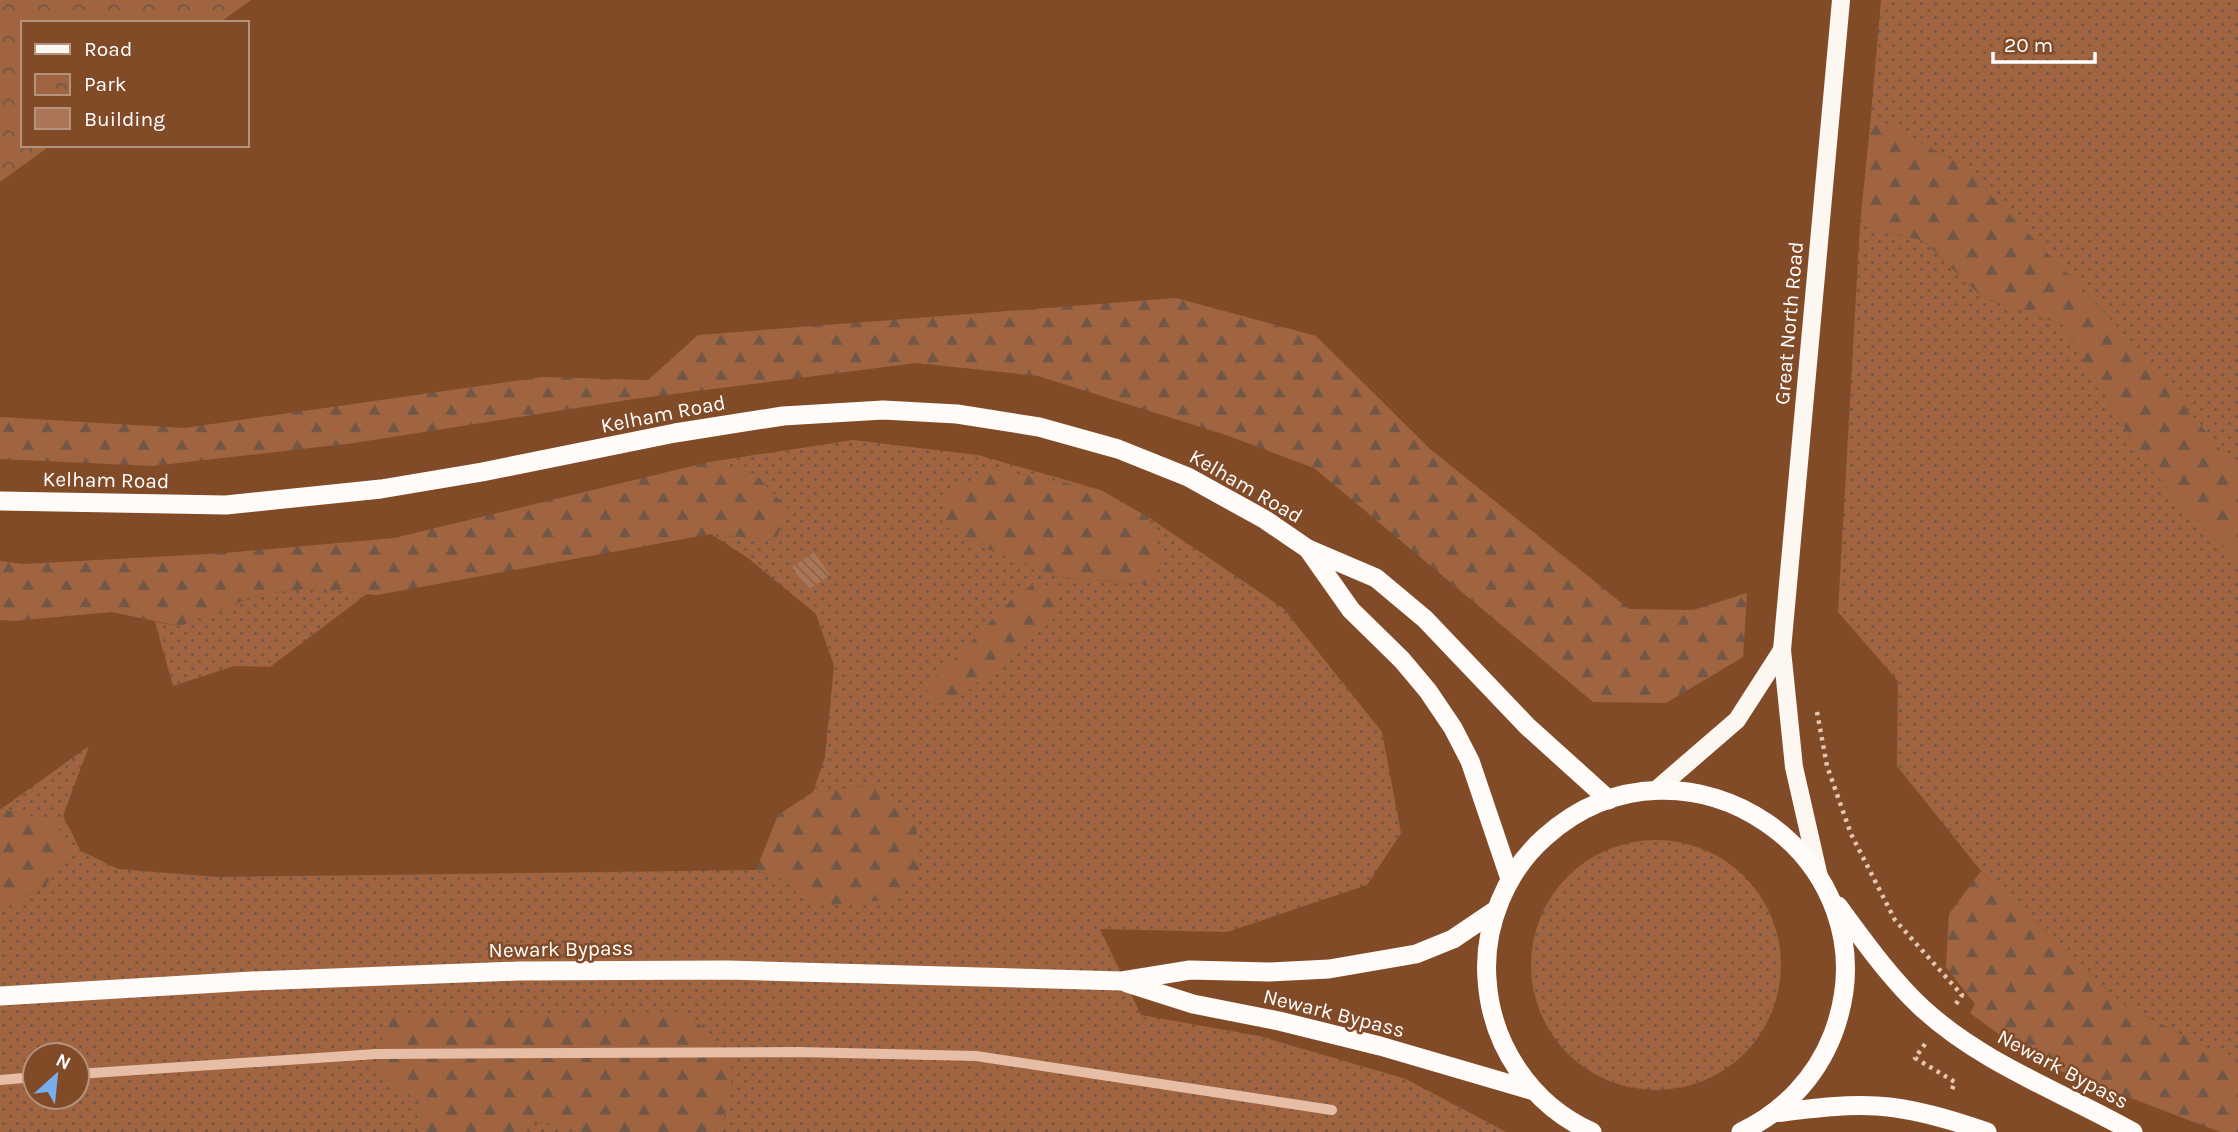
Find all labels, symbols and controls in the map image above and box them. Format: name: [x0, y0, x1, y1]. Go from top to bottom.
legend: [21, 21, 248, 147]
scale bar: [1993, 21, 2094, 65]
text: 20 m: [2004, 33, 2053, 57]
text: Road: [84, 37, 132, 61]
text: Park: [84, 72, 127, 96]
text: Building: [84, 107, 165, 131]
street label: Great North Road: [1770, 240, 1808, 406]
street label: Kelham Road: [599, 390, 727, 438]
street label: Kelham Road: [1185, 444, 1307, 528]
street label: Kelham Road: [42, 467, 170, 493]
street label: Newark Bypass: [488, 936, 634, 962]
street label: Newark Bypass: [1261, 984, 1407, 1042]
street label: Newark Bypass: [1993, 1024, 2133, 1114]
north arrow: [21, 1041, 91, 1111]
text: N: [52, 1049, 74, 1075]

